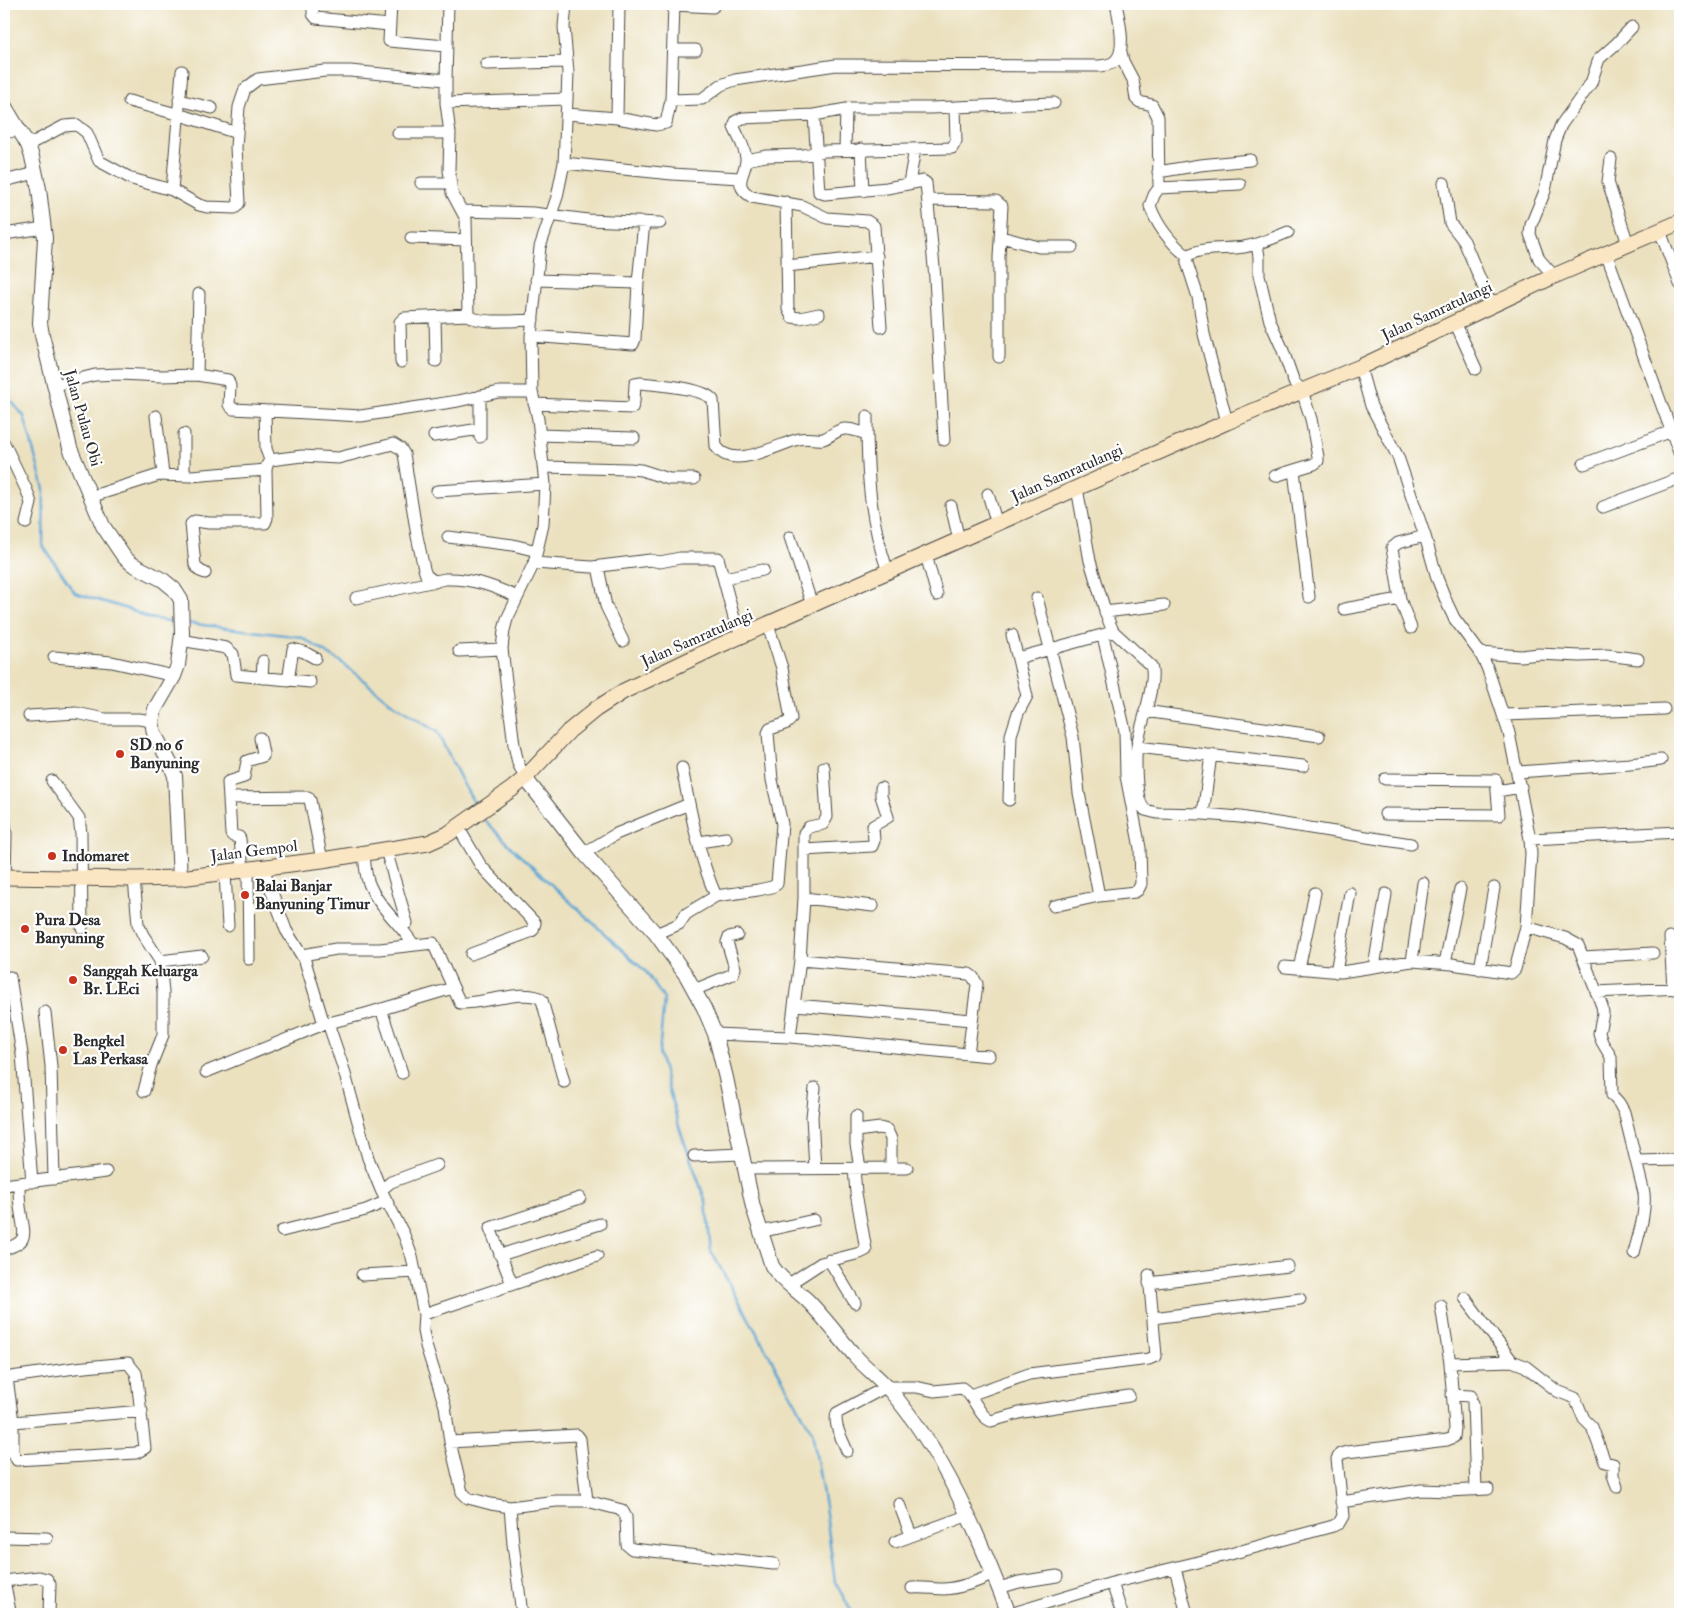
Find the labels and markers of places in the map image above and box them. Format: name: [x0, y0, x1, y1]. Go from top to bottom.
place label: SD no 6 Banyuning: [130, 735, 200, 774]
marker: SD no 6 Banyuning: [114, 748, 126, 760]
place label: Indomaret: [62, 846, 130, 866]
marker: Indomaret: [46, 850, 58, 862]
place label: Balai Banjar Banyuning Timur: [255, 876, 371, 915]
marker: Balai Banjar Banyuning Timur: [239, 889, 251, 901]
place label: Pura Desa Banyuning: [35, 910, 105, 949]
marker: Pura Desa Banyuning: [19, 923, 31, 935]
place label: Sanggah Keluarga Br. LEci: [83, 961, 198, 999]
marker: Sanggah Keluarga Br. LEci: [67, 974, 79, 986]
place label: Bengkel Las Perkasa: [73, 1031, 148, 1069]
marker: Bengkel Las Perkasa: [57, 1044, 69, 1056]

